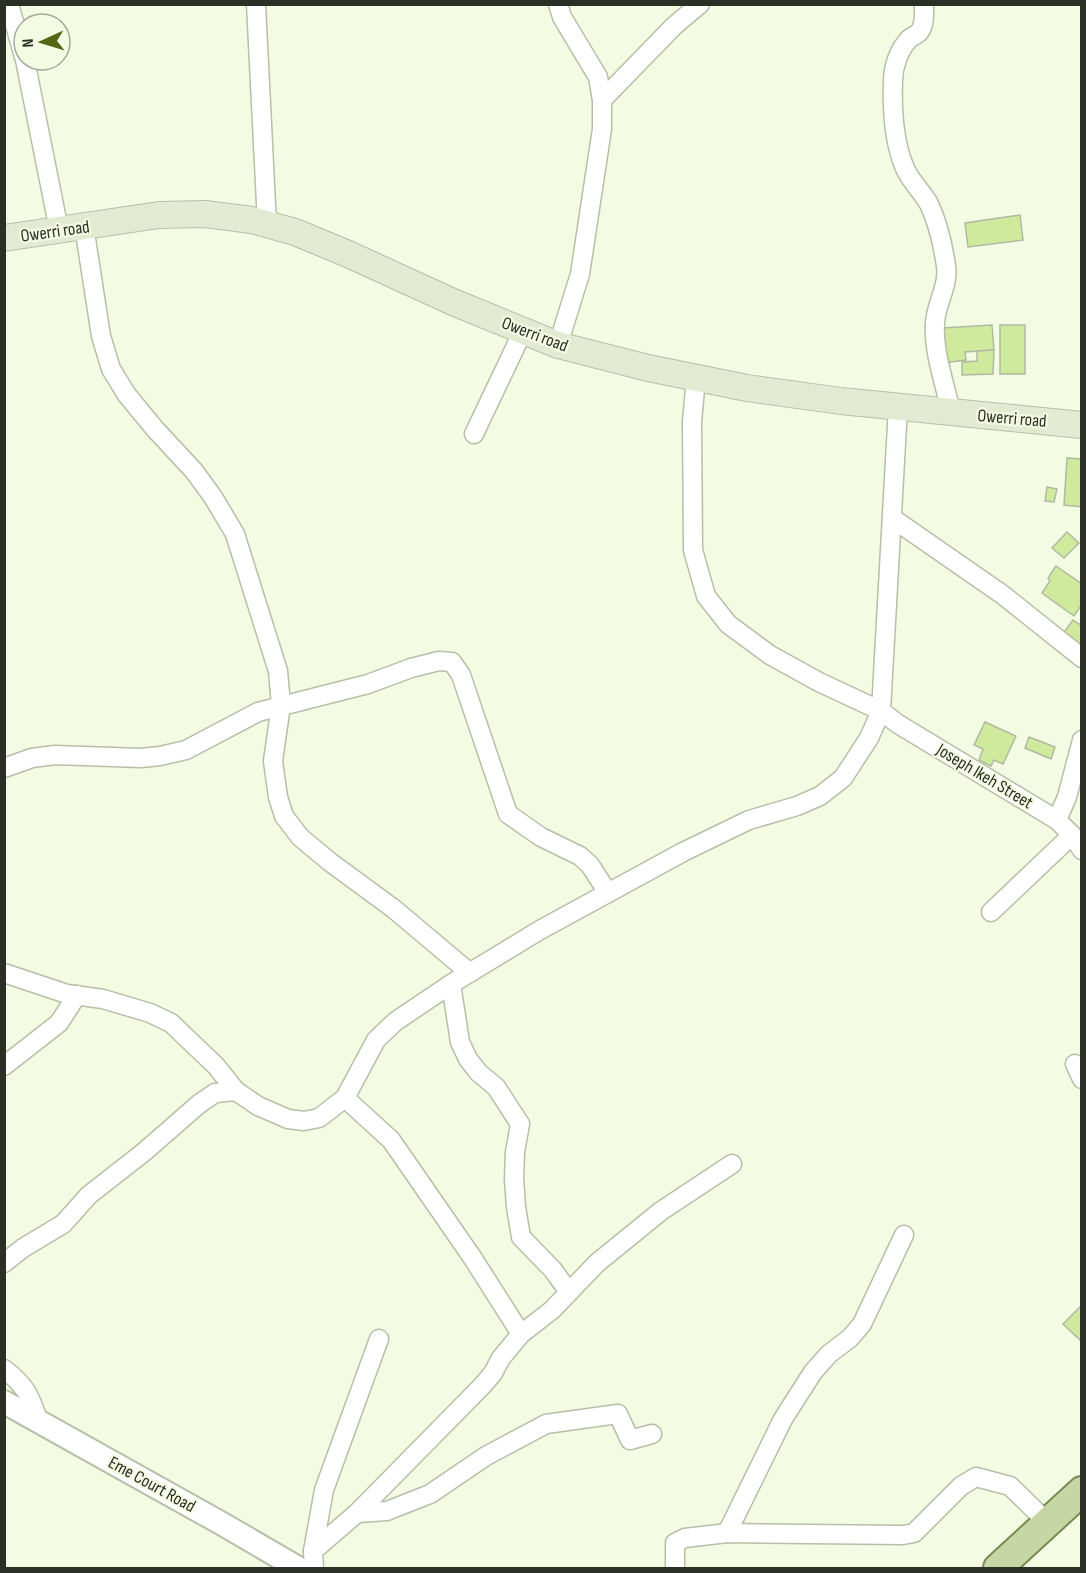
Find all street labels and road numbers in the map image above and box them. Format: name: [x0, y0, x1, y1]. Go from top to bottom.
street label: Owerri road: [19, 216, 91, 247]
street label: Owerri road: [499, 312, 571, 357]
street label: Owerri road: [976, 405, 1047, 432]
street label: Joseph Ikeh Street: [932, 739, 1037, 814]
street label: Eme Court Road: [105, 1452, 199, 1517]

